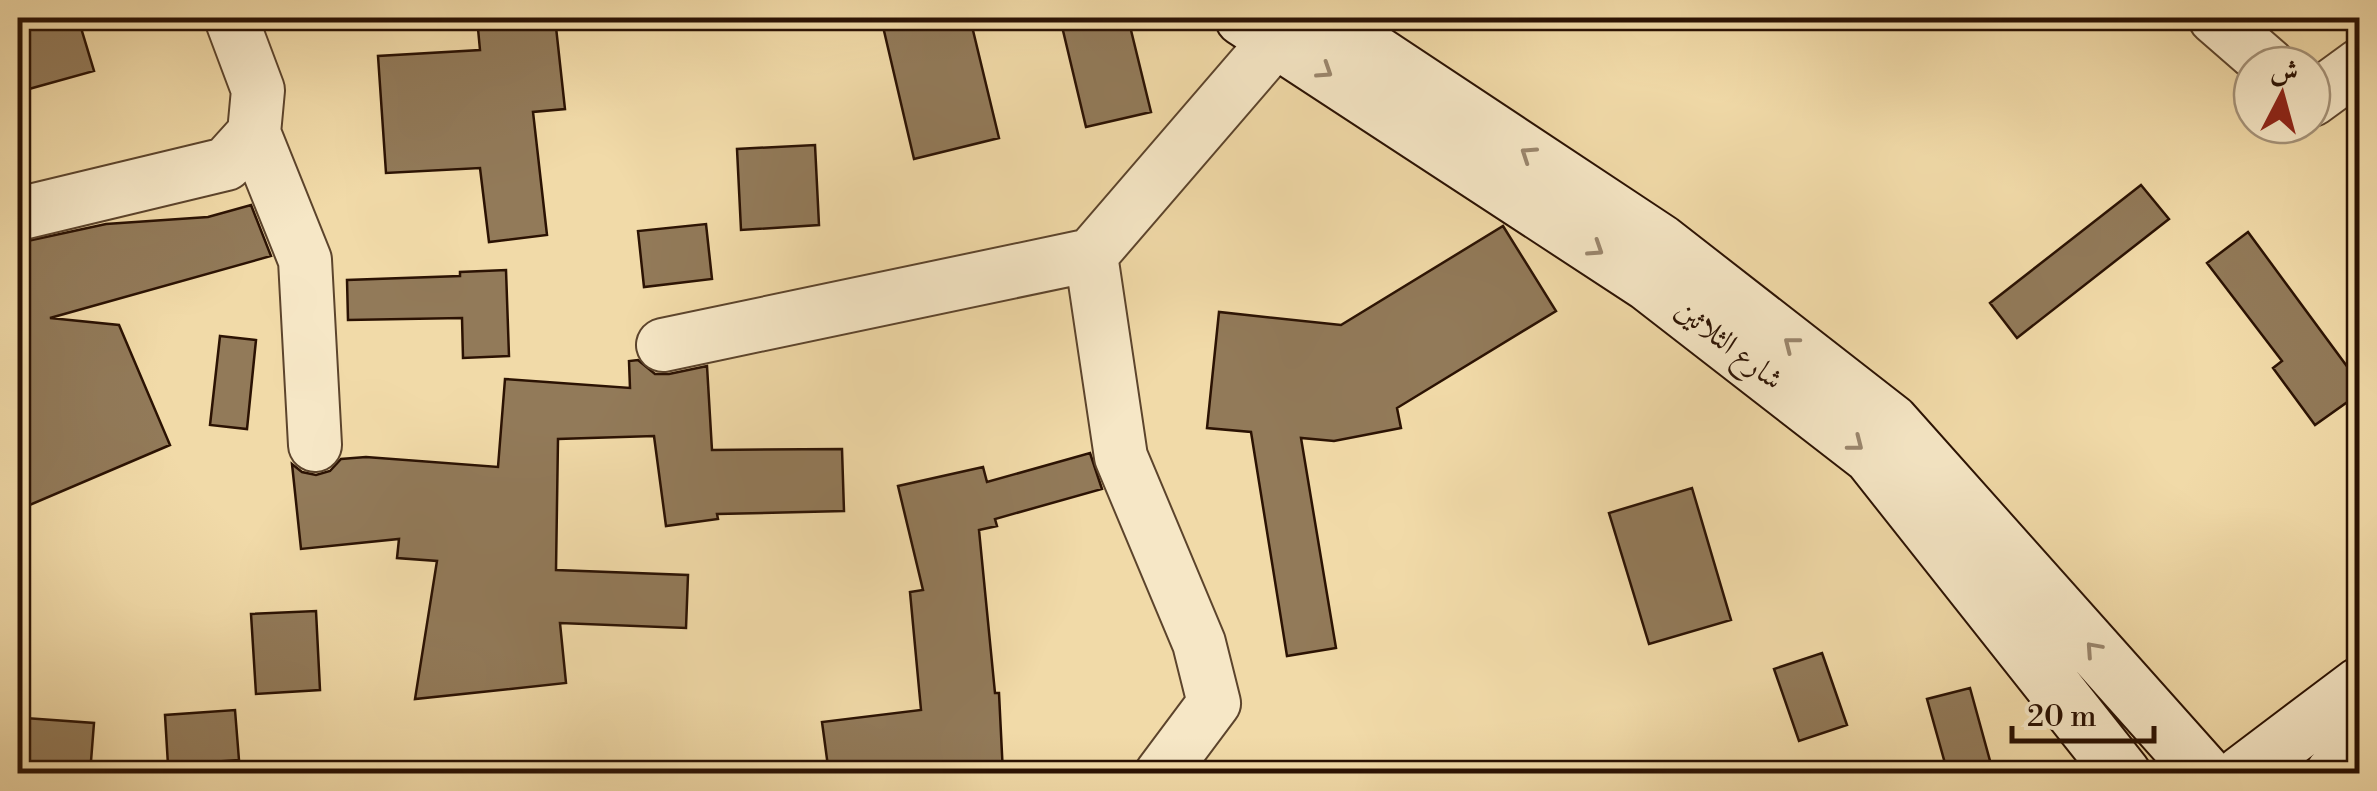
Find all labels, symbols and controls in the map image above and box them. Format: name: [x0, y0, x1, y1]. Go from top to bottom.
north arrow: [2232, 45, 2332, 145]
text: ش: [2269, 53, 2300, 90]
one-way arrow: [1313, 59, 1332, 77]
one-way arrow: [1521, 148, 1539, 167]
one-way arrow: [1586, 237, 1604, 256]
street label: شارع الثلاثين: [1664, 291, 1791, 403]
one-way arrow: [1785, 339, 1803, 356]
one-way arrow: [1845, 432, 1863, 450]
one-way arrow: [2087, 642, 2105, 661]
scale bar: [2012, 681, 2154, 743]
text: 20 m: [2027, 698, 2096, 736]

